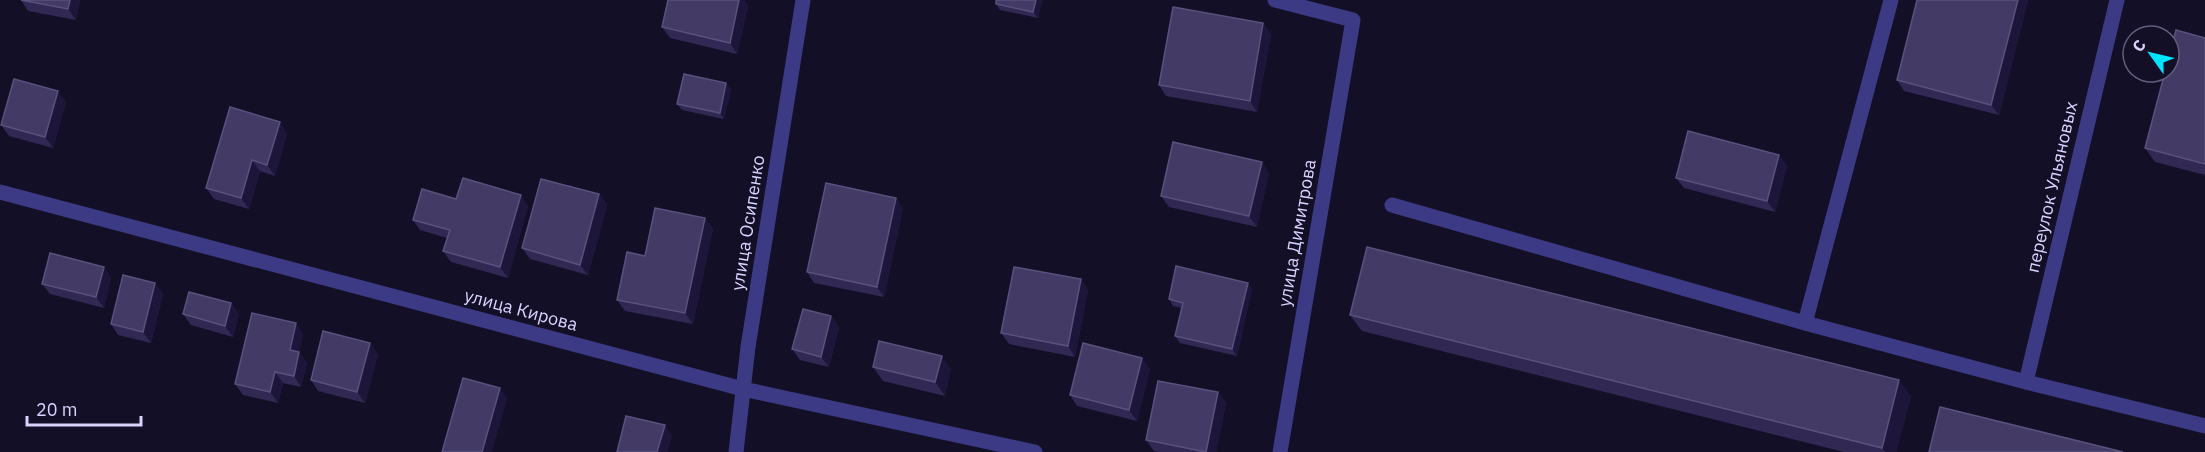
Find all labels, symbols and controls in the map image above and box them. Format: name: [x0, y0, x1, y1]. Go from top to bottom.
north arrow: [2121, 24, 2181, 84]
text: С: [2127, 36, 2150, 56]
street label: переулок Ульяновых: [2021, 99, 2082, 275]
street label: улица Осипенко: [725, 153, 770, 292]
street label: улица Димитрова: [1272, 157, 1321, 309]
street label: улица Кирова: [462, 283, 581, 336]
scale bar: [27, 389, 141, 427]
text: 20 m: [36, 398, 78, 421]

